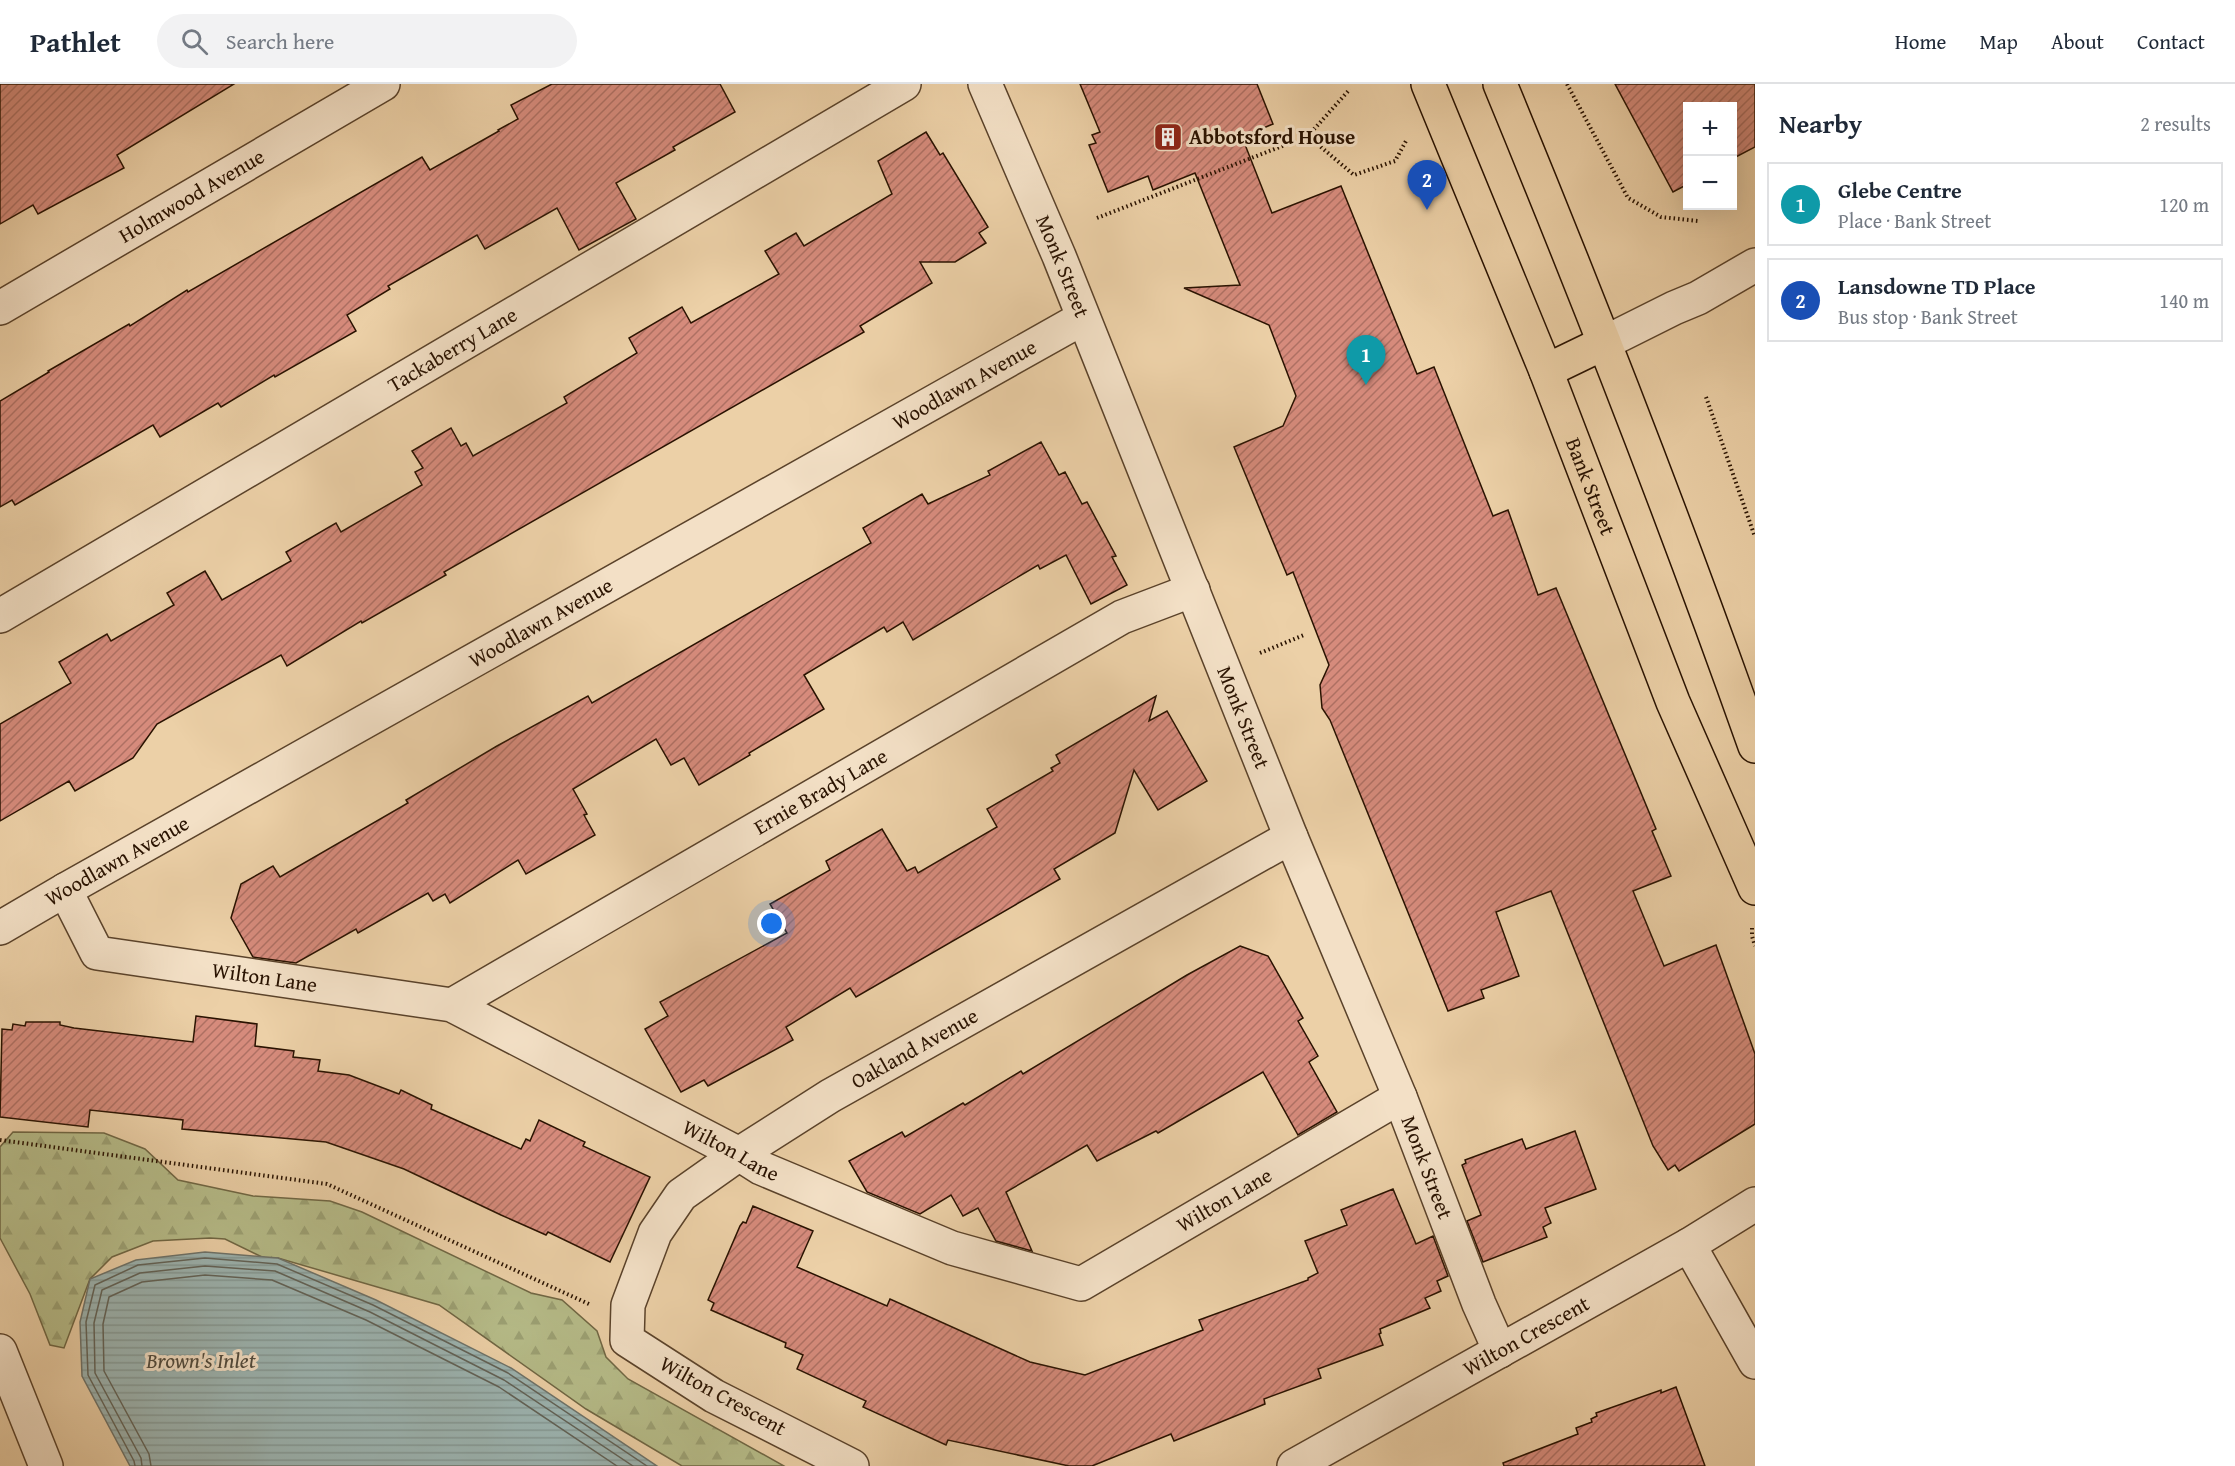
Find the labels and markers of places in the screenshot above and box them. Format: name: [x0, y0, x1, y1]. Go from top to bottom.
building icon: Abbotsford House: [1152, 121, 1184, 153]
place label: Abbotsford House: [1189, 121, 1355, 152]
pin: 2: [1408, 160, 1446, 210]
pin: 1: [1346, 336, 1386, 385]

